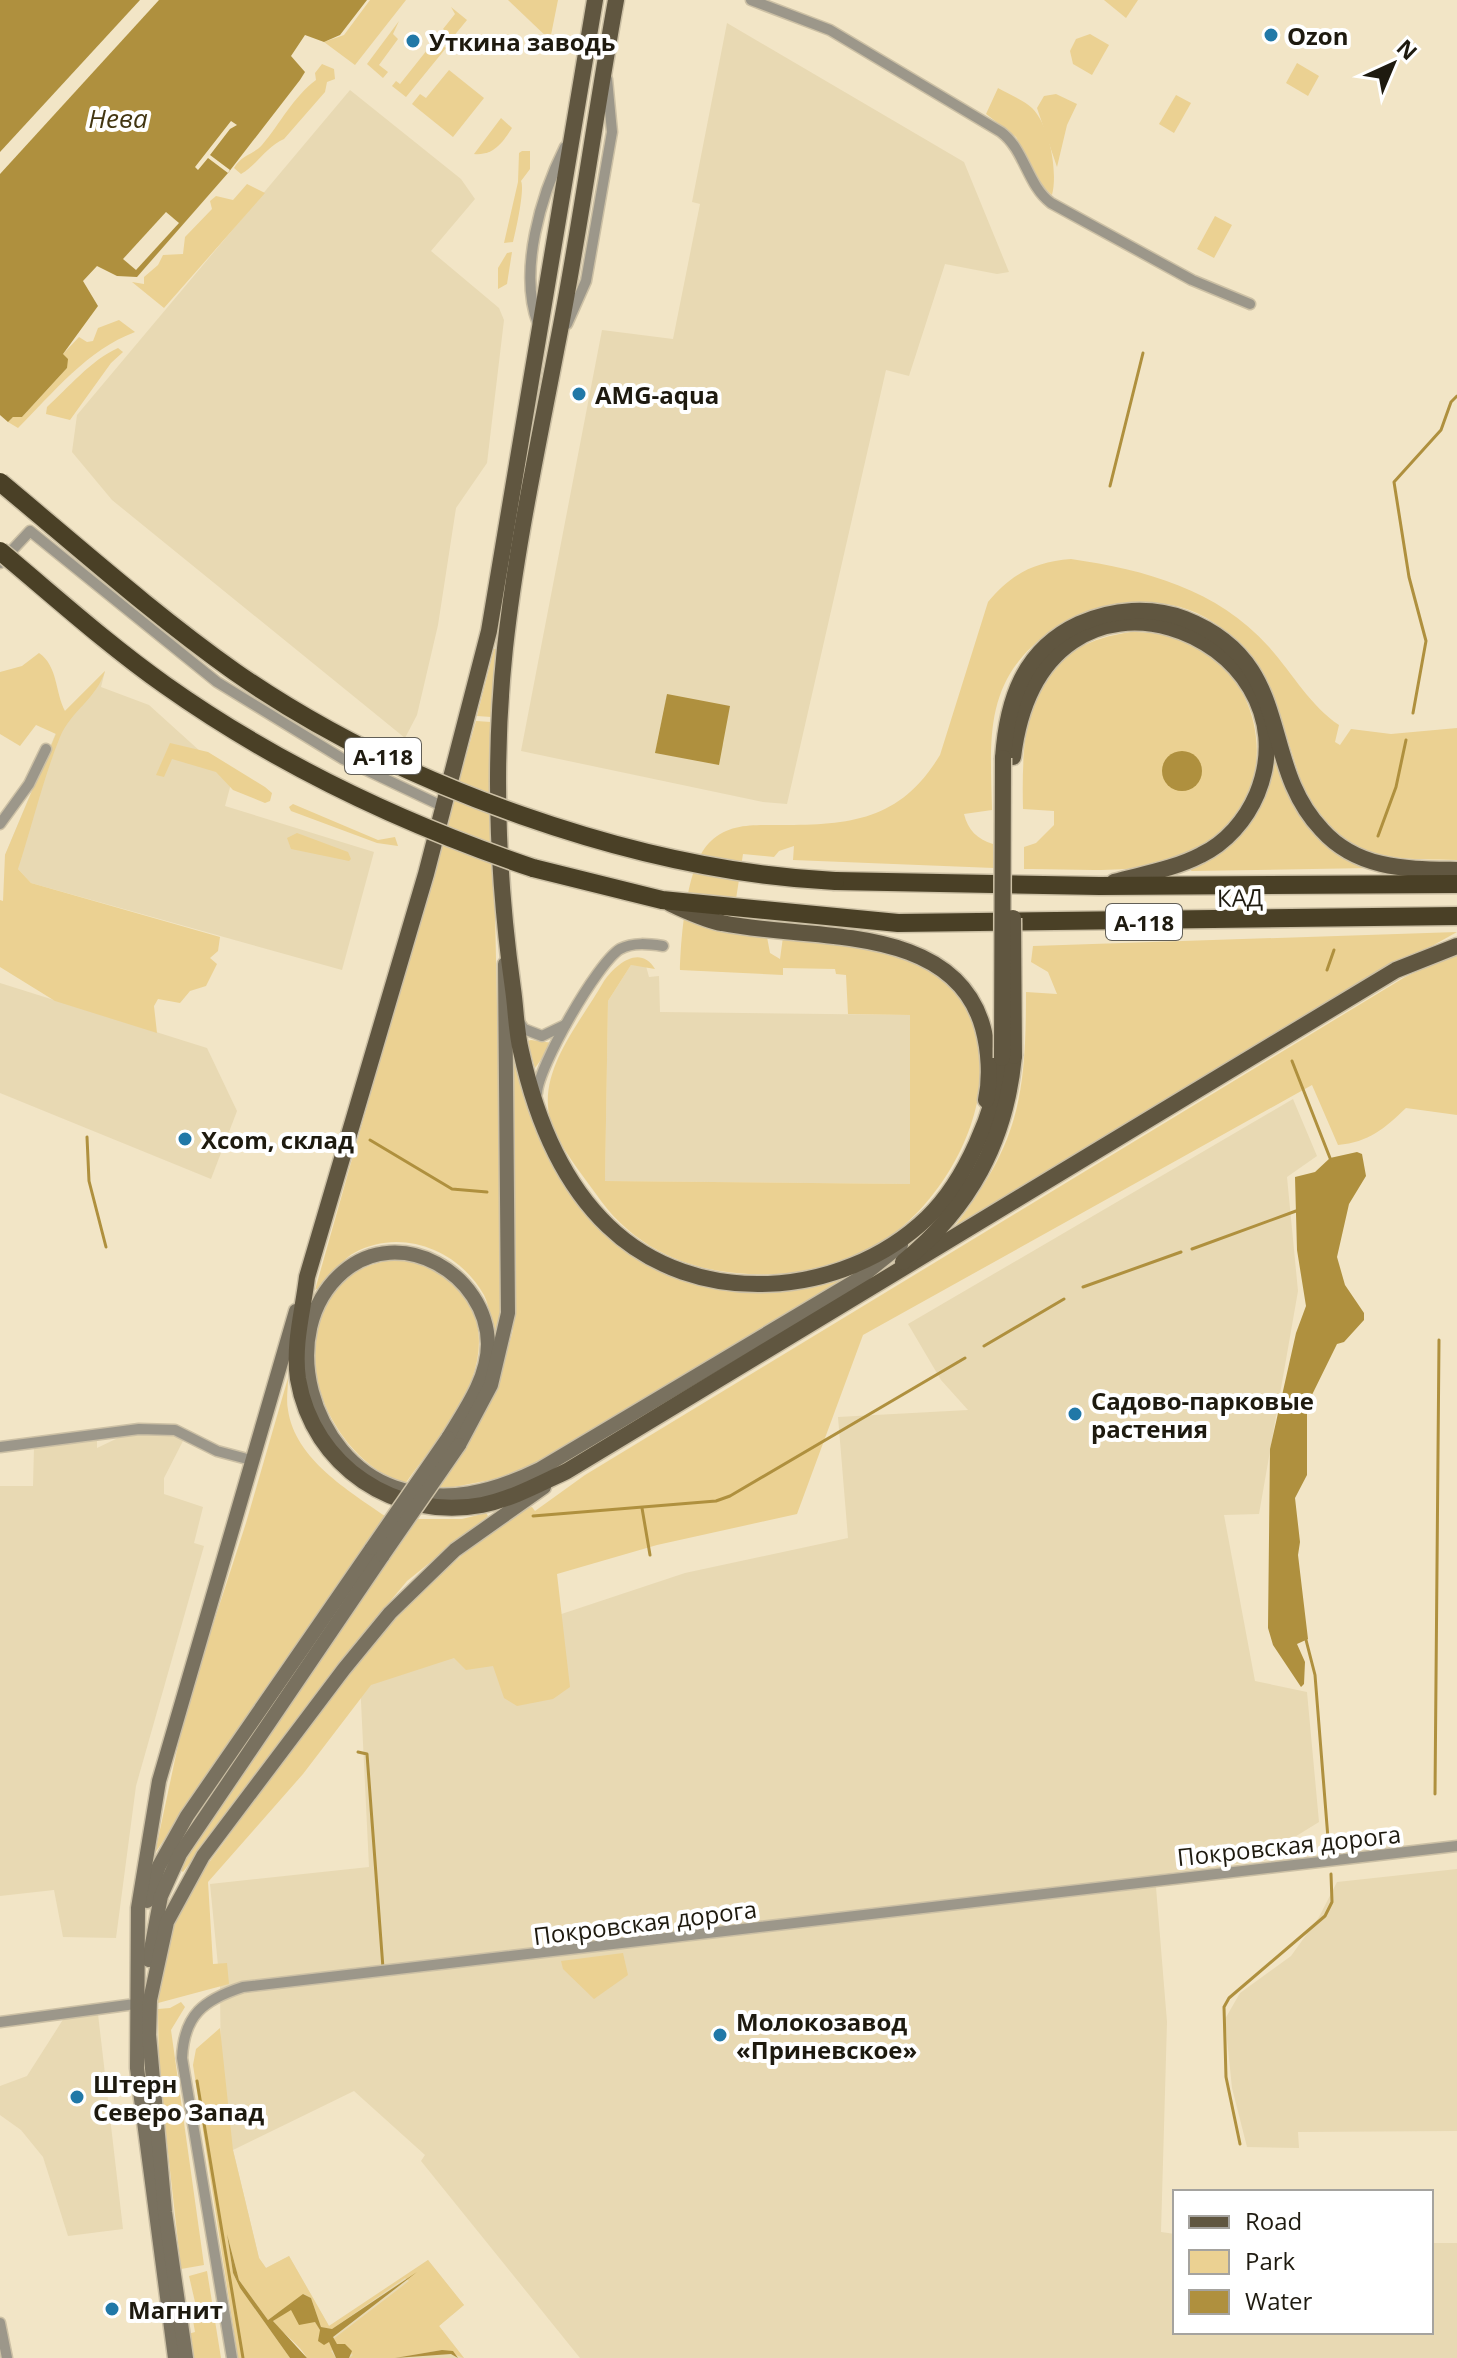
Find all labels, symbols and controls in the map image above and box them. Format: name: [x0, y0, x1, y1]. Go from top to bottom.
place label: Ozon: [1287, 19, 1348, 52]
north arrow: [1353, 24, 1433, 104]
place label: Уткина заводь: [429, 25, 615, 58]
marker: Ozon: [1262, 26, 1280, 44]
marker: Уткина заводь: [404, 32, 422, 50]
text: N: [1391, 32, 1424, 66]
water label: Нева: [88, 100, 148, 136]
place label: AMG-aqua: [595, 378, 719, 411]
marker: AMG-aqua: [570, 385, 588, 403]
road number: А-118: [345, 738, 421, 774]
street label: КАД: [1217, 880, 1263, 914]
road number: А-118: [1106, 904, 1182, 940]
place label: Xсom, склад: [201, 1123, 354, 1156]
marker: Xсom, склад: [176, 1130, 194, 1148]
place label: Садово-парковые растения: [1091, 1384, 1314, 1445]
marker: Садово-парковые растения: [1066, 1405, 1084, 1423]
street label: Покровская дорога: [1175, 1817, 1403, 1873]
street label: Покровская дорога: [531, 1892, 759, 1952]
place label: Молокозавод «Приневское»: [736, 2005, 917, 2066]
marker: Молокозавод «Приневское»: [711, 2026, 729, 2044]
place label: Штерн Северо Запад: [93, 2067, 264, 2128]
marker: Штерн Северо Запад: [68, 2088, 86, 2106]
legend: [1173, 2190, 1433, 2334]
text: Road: [1245, 2204, 1302, 2237]
text: Park: [1245, 2244, 1296, 2277]
text: Water: [1245, 2284, 1313, 2317]
place label: Магнит: [128, 2293, 223, 2326]
marker: Магнит: [103, 2300, 121, 2318]

